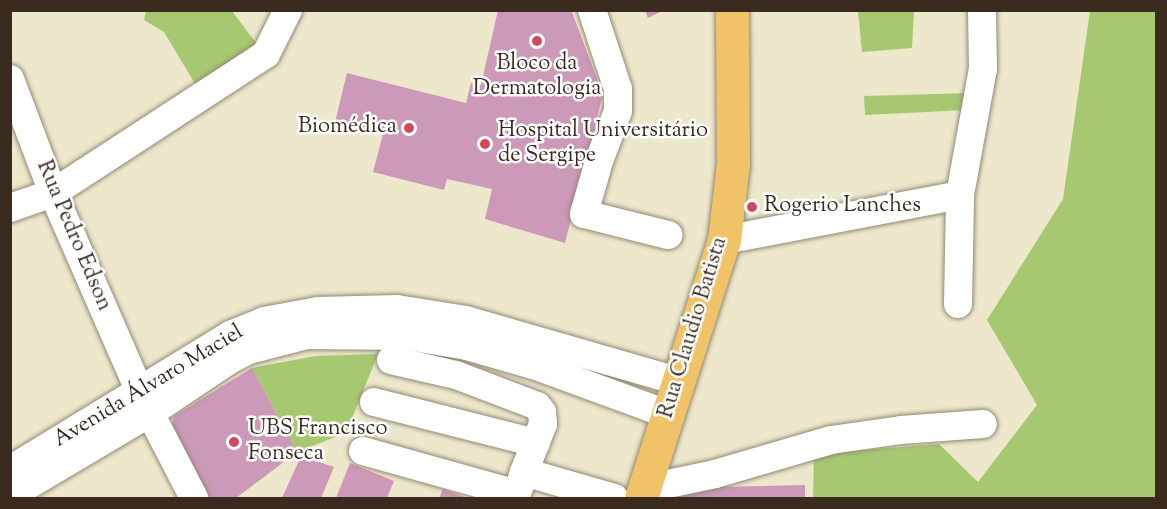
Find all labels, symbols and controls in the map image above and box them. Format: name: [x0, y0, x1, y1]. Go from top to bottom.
marker: Bloco da Dermatologia: [530, 34, 544, 48]
place label: Bloco da Dermatologia: [473, 51, 601, 102]
place label: Biomédica: [298, 115, 397, 141]
place label: Hospital Universitário de Sergipe: [498, 118, 708, 170]
marker: Biomédica: [402, 121, 416, 135]
marker: Hospital Universitário de Sergipe: [476, 135, 494, 153]
street label: Rua Pedro Edson: [29, 157, 117, 315]
place label: Rogerio Lanches: [764, 194, 921, 220]
marker: Rogerio Lanches: [745, 200, 759, 214]
street label: Rua Claudio Batista: [654, 234, 734, 422]
street label: Avenida Álvaro Maciel: [49, 320, 249, 454]
place label: UBS Francisco Fonseca: [248, 416, 387, 468]
marker: UBS Francisco Fonseca: [225, 433, 243, 451]

